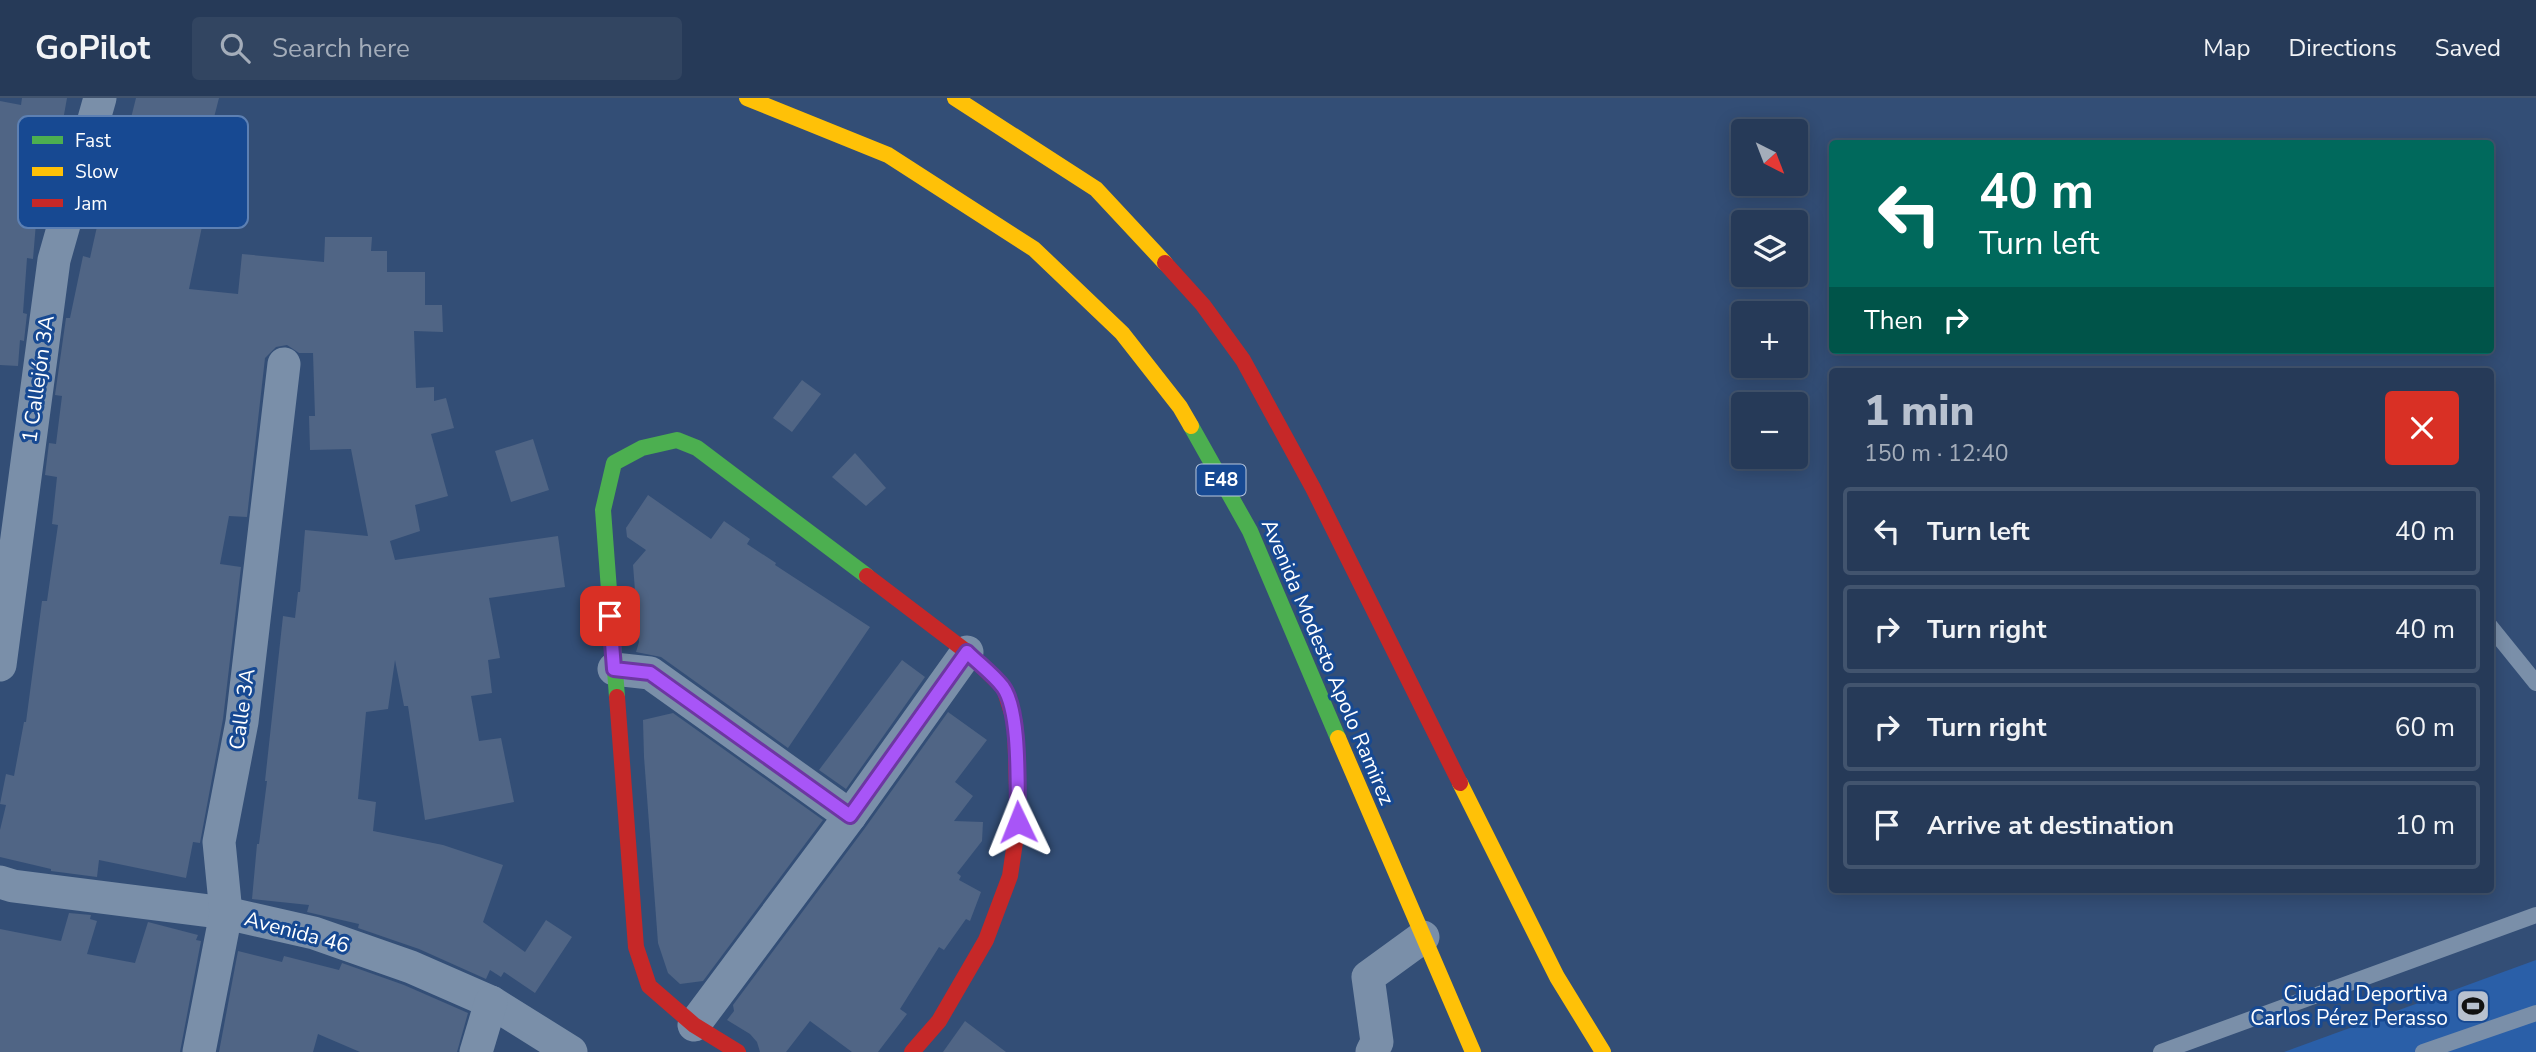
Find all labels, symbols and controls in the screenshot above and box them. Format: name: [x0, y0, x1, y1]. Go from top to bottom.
search box: [192, 17, 682, 80]
text: GoPilot: [35, 26, 150, 71]
icon: search: [216, 29, 254, 67]
text: Search here: [272, 31, 410, 66]
text: Map: [2203, 32, 2250, 64]
text: Directions: [2288, 32, 2397, 64]
text: Saved: [2435, 32, 2501, 64]
legend: [18, 116, 248, 228]
north arrow: [1731, 119, 1808, 196]
map controls: [1731, 119, 1808, 469]
text: Fast: [75, 128, 111, 154]
text: 40 m: [1979, 158, 2094, 225]
text: Slow: [75, 159, 119, 185]
icon: left: [1864, 168, 1955, 259]
text: Jam: [74, 191, 108, 217]
button: layers: [1731, 210, 1808, 287]
text: Turn left: [1979, 222, 2099, 265]
button: +: [1731, 301, 1808, 378]
icon: right: [1937, 301, 1975, 339]
text: Then: [1864, 303, 1923, 338]
street label: 1 Callejón 3A: [15, 314, 61, 444]
text: 1 min: [1864, 383, 1974, 440]
button: close: [2385, 391, 2459, 465]
button: −: [1731, 392, 1808, 469]
text: 150 m · 12:40: [1864, 438, 2009, 469]
road number: E48: [1196, 464, 1246, 496]
icon: left: [1868, 512, 1906, 550]
text: Turn left: [1927, 514, 2030, 549]
text: 40 m: [2395, 514, 2455, 549]
street label: Avenida Modesto Apolo Ramirez: [1255, 515, 1401, 810]
pin: [580, 586, 640, 646]
icon: arrive: [591, 597, 629, 635]
icon: right: [1868, 610, 1906, 648]
text: Turn right: [1927, 612, 2046, 647]
text: 40 m: [2395, 612, 2455, 647]
street label: Calle 3A: [222, 667, 262, 751]
icon: right: [1868, 708, 1906, 746]
text: Turn right: [1927, 710, 2046, 745]
text: 60 m: [2395, 710, 2455, 745]
position arrow: [981, 785, 1055, 859]
icon: arrive: [1868, 806, 1906, 844]
text: Arrive at destination: [1927, 808, 2174, 843]
text: 10 m: [2395, 808, 2455, 843]
street label: Avenida 46: [242, 905, 352, 959]
place label: Ciudad Deportiva Carlos Pérez Perasso: [2250, 980, 2448, 1032]
sports icon: Ciudad Deportiva Carlos Pérez Perasso: [2454, 987, 2492, 1025]

